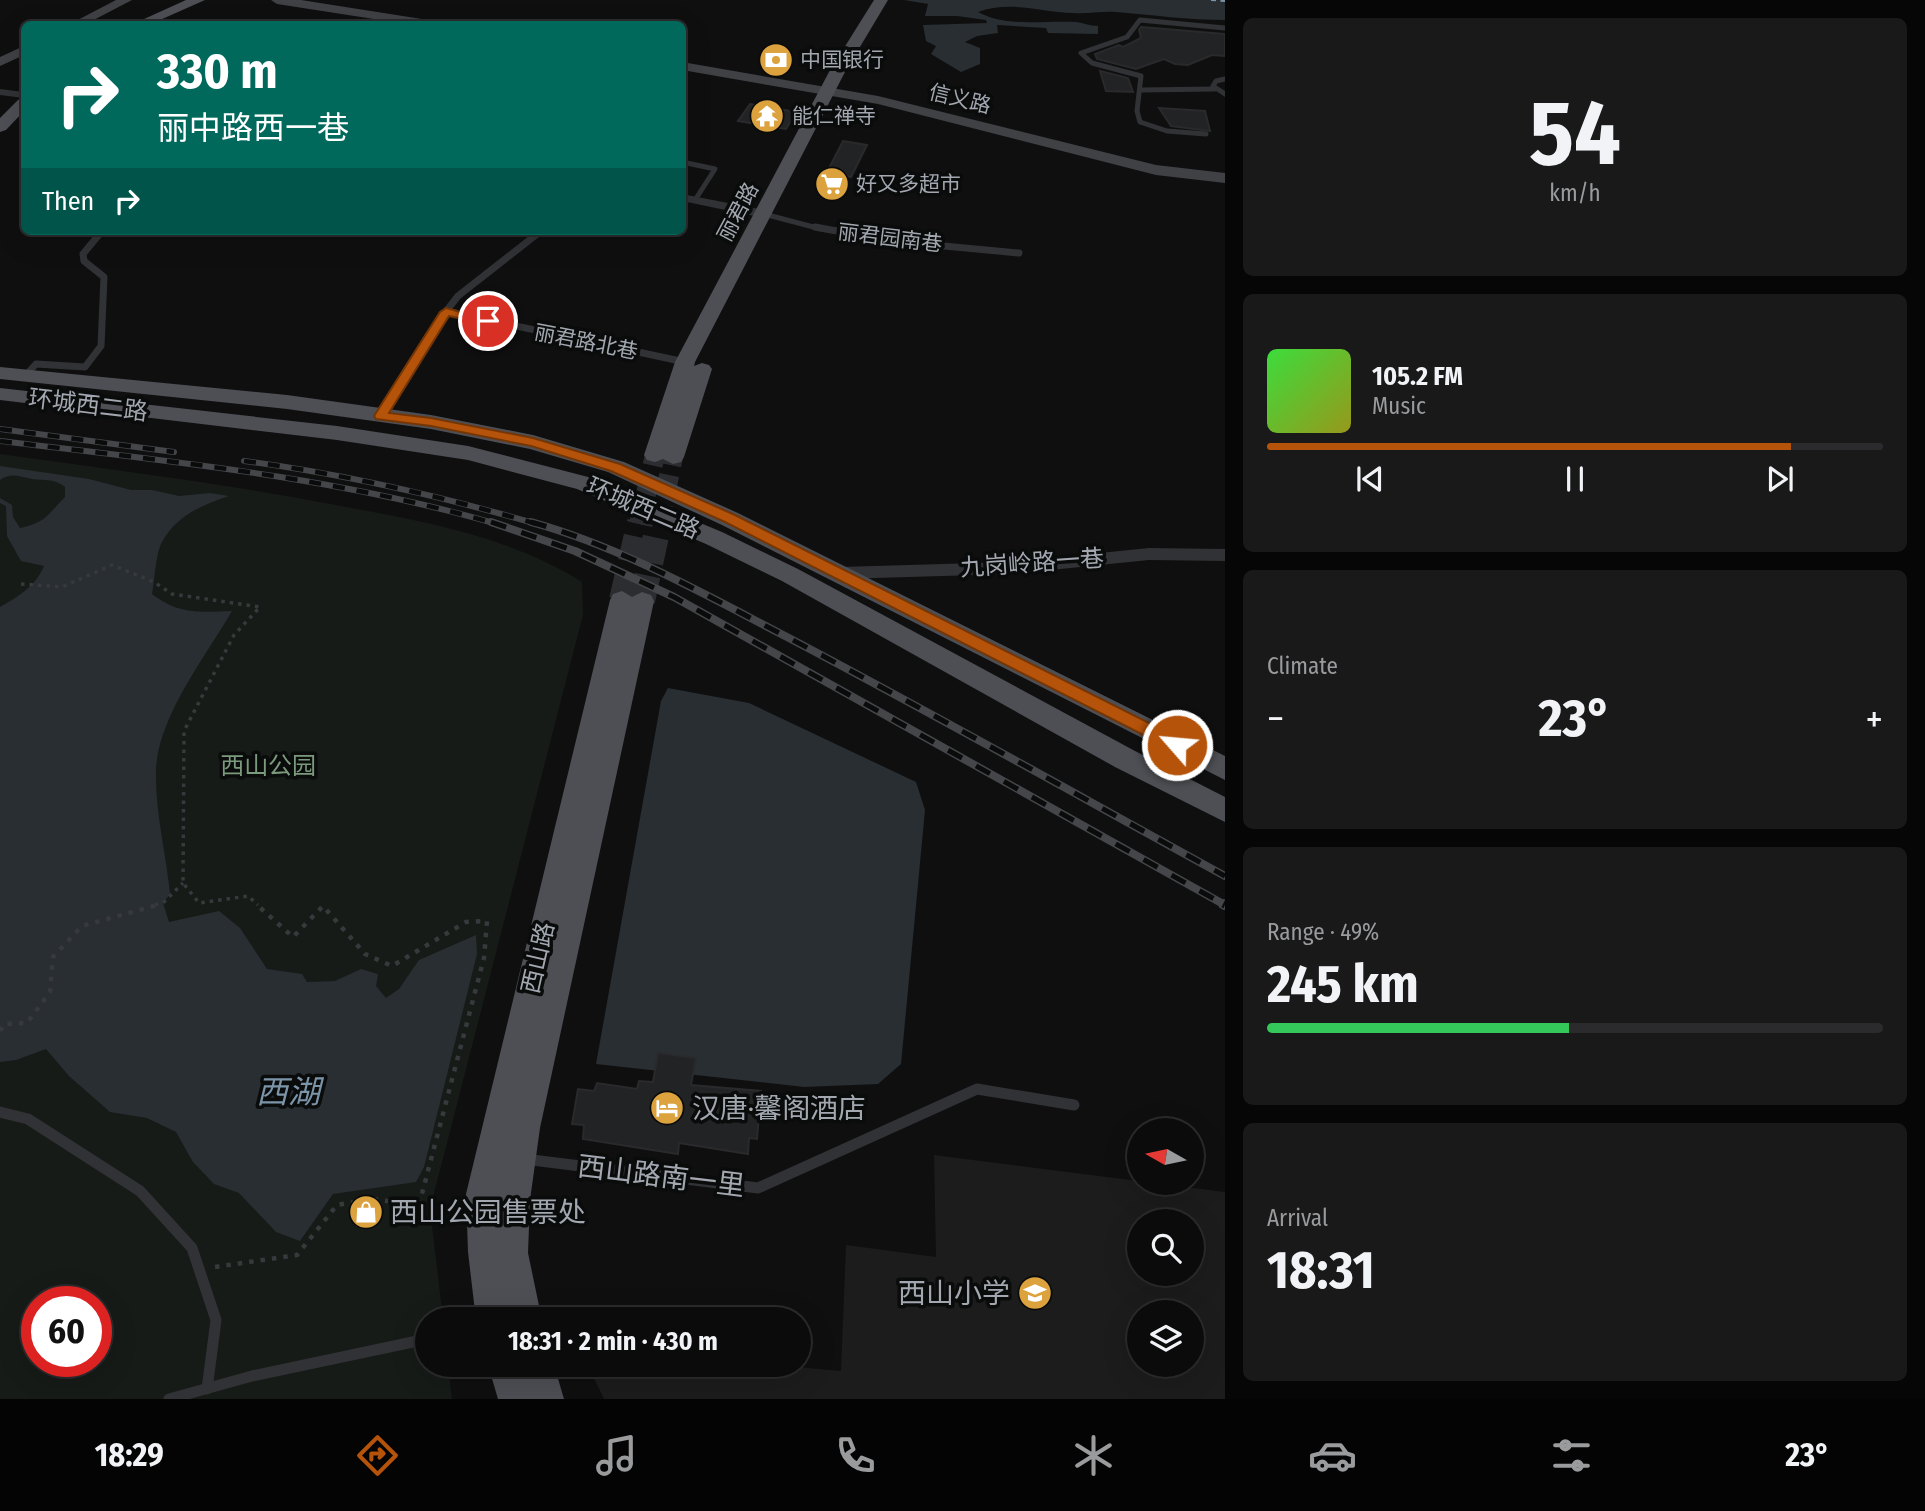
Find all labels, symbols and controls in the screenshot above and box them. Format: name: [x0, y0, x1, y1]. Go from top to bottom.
bank icon: 中国银行: [757, 41, 795, 79]
text: 330 m: [157, 42, 278, 101]
place label: 中国银行: [800, 47, 884, 73]
icon: right: [42, 49, 133, 140]
street label: 信义路: [926, 79, 994, 119]
text: 54: [1529, 79, 1621, 188]
temple icon: 能仁禅寺: [748, 97, 786, 135]
place label: 能仁禅寺: [792, 103, 876, 129]
text: 丽中路西一巷: [157, 109, 349, 147]
supermarket icon: 好又多超市: [813, 165, 851, 203]
place label: 好又多超市: [856, 171, 961, 197]
street label: 丽君路: [712, 178, 764, 246]
text: km/h: [1549, 179, 1601, 207]
icon: right: [108, 182, 146, 220]
text: Then: [42, 186, 94, 217]
street label: 丽君园南巷: [836, 219, 944, 257]
pin: [458, 291, 518, 351]
icon: arrive: [469, 302, 507, 340]
street label: 丽君路北巷: [532, 319, 640, 365]
text: 105.2 FM: [1372, 361, 1463, 392]
street label: 环城西二路: [27, 384, 149, 426]
text: Music: [1372, 392, 1426, 420]
icon: previous: [1351, 460, 1389, 498]
icon: pause: [1556, 460, 1594, 498]
icon: next: [1761, 460, 1799, 498]
street label: 环城西二路: [582, 472, 704, 544]
street label: 九岗岭路一巷: [959, 544, 1105, 582]
text: Climate: [1267, 652, 1338, 680]
text: 23°: [1538, 687, 1611, 750]
text: −: [1267, 696, 1284, 742]
text: +: [1866, 696, 1883, 742]
position arrow: [1140, 708, 1214, 782]
park label: 西山公园: [220, 752, 316, 780]
text: Range · 49%: [1267, 918, 1379, 946]
street label: 西山路: [516, 920, 560, 996]
text: 245 km: [1267, 953, 1419, 1016]
water label: 西湖: [256, 1073, 325, 1111]
hotel icon: 汉唐·馨阁酒店: [648, 1089, 686, 1127]
place label: 汉唐·馨阁酒店: [692, 1092, 866, 1125]
north arrow: [1127, 1118, 1204, 1195]
map controls: [1127, 1118, 1204, 1377]
street label: 西山路南一里: [576, 1149, 746, 1203]
shop icon: 西山公园售票处: [347, 1193, 385, 1231]
place label: 西山公园售票处: [390, 1196, 586, 1229]
text: Arrival: [1267, 1204, 1328, 1232]
button: search: [1127, 1209, 1204, 1286]
text: 18:31: [1267, 1239, 1375, 1302]
school or university icon: 西山小学: [1016, 1274, 1054, 1312]
place label: 西山小学: [898, 1277, 1010, 1310]
speed limit sign: 60: [21, 1286, 112, 1377]
button: layers: [1127, 1300, 1204, 1377]
text: 18:31 · 2 min · 430 m: [508, 1326, 718, 1357]
icon: directions: [353, 1431, 402, 1480]
icon: music: [592, 1431, 641, 1480]
icon: phone: [831, 1431, 880, 1480]
icon: climate: [1069, 1431, 1118, 1480]
icon: car: [1308, 1431, 1357, 1480]
icon: filters: [1547, 1431, 1596, 1480]
text: 18:29: [95, 1436, 164, 1474]
text: 23°: [1785, 1436, 1830, 1474]

